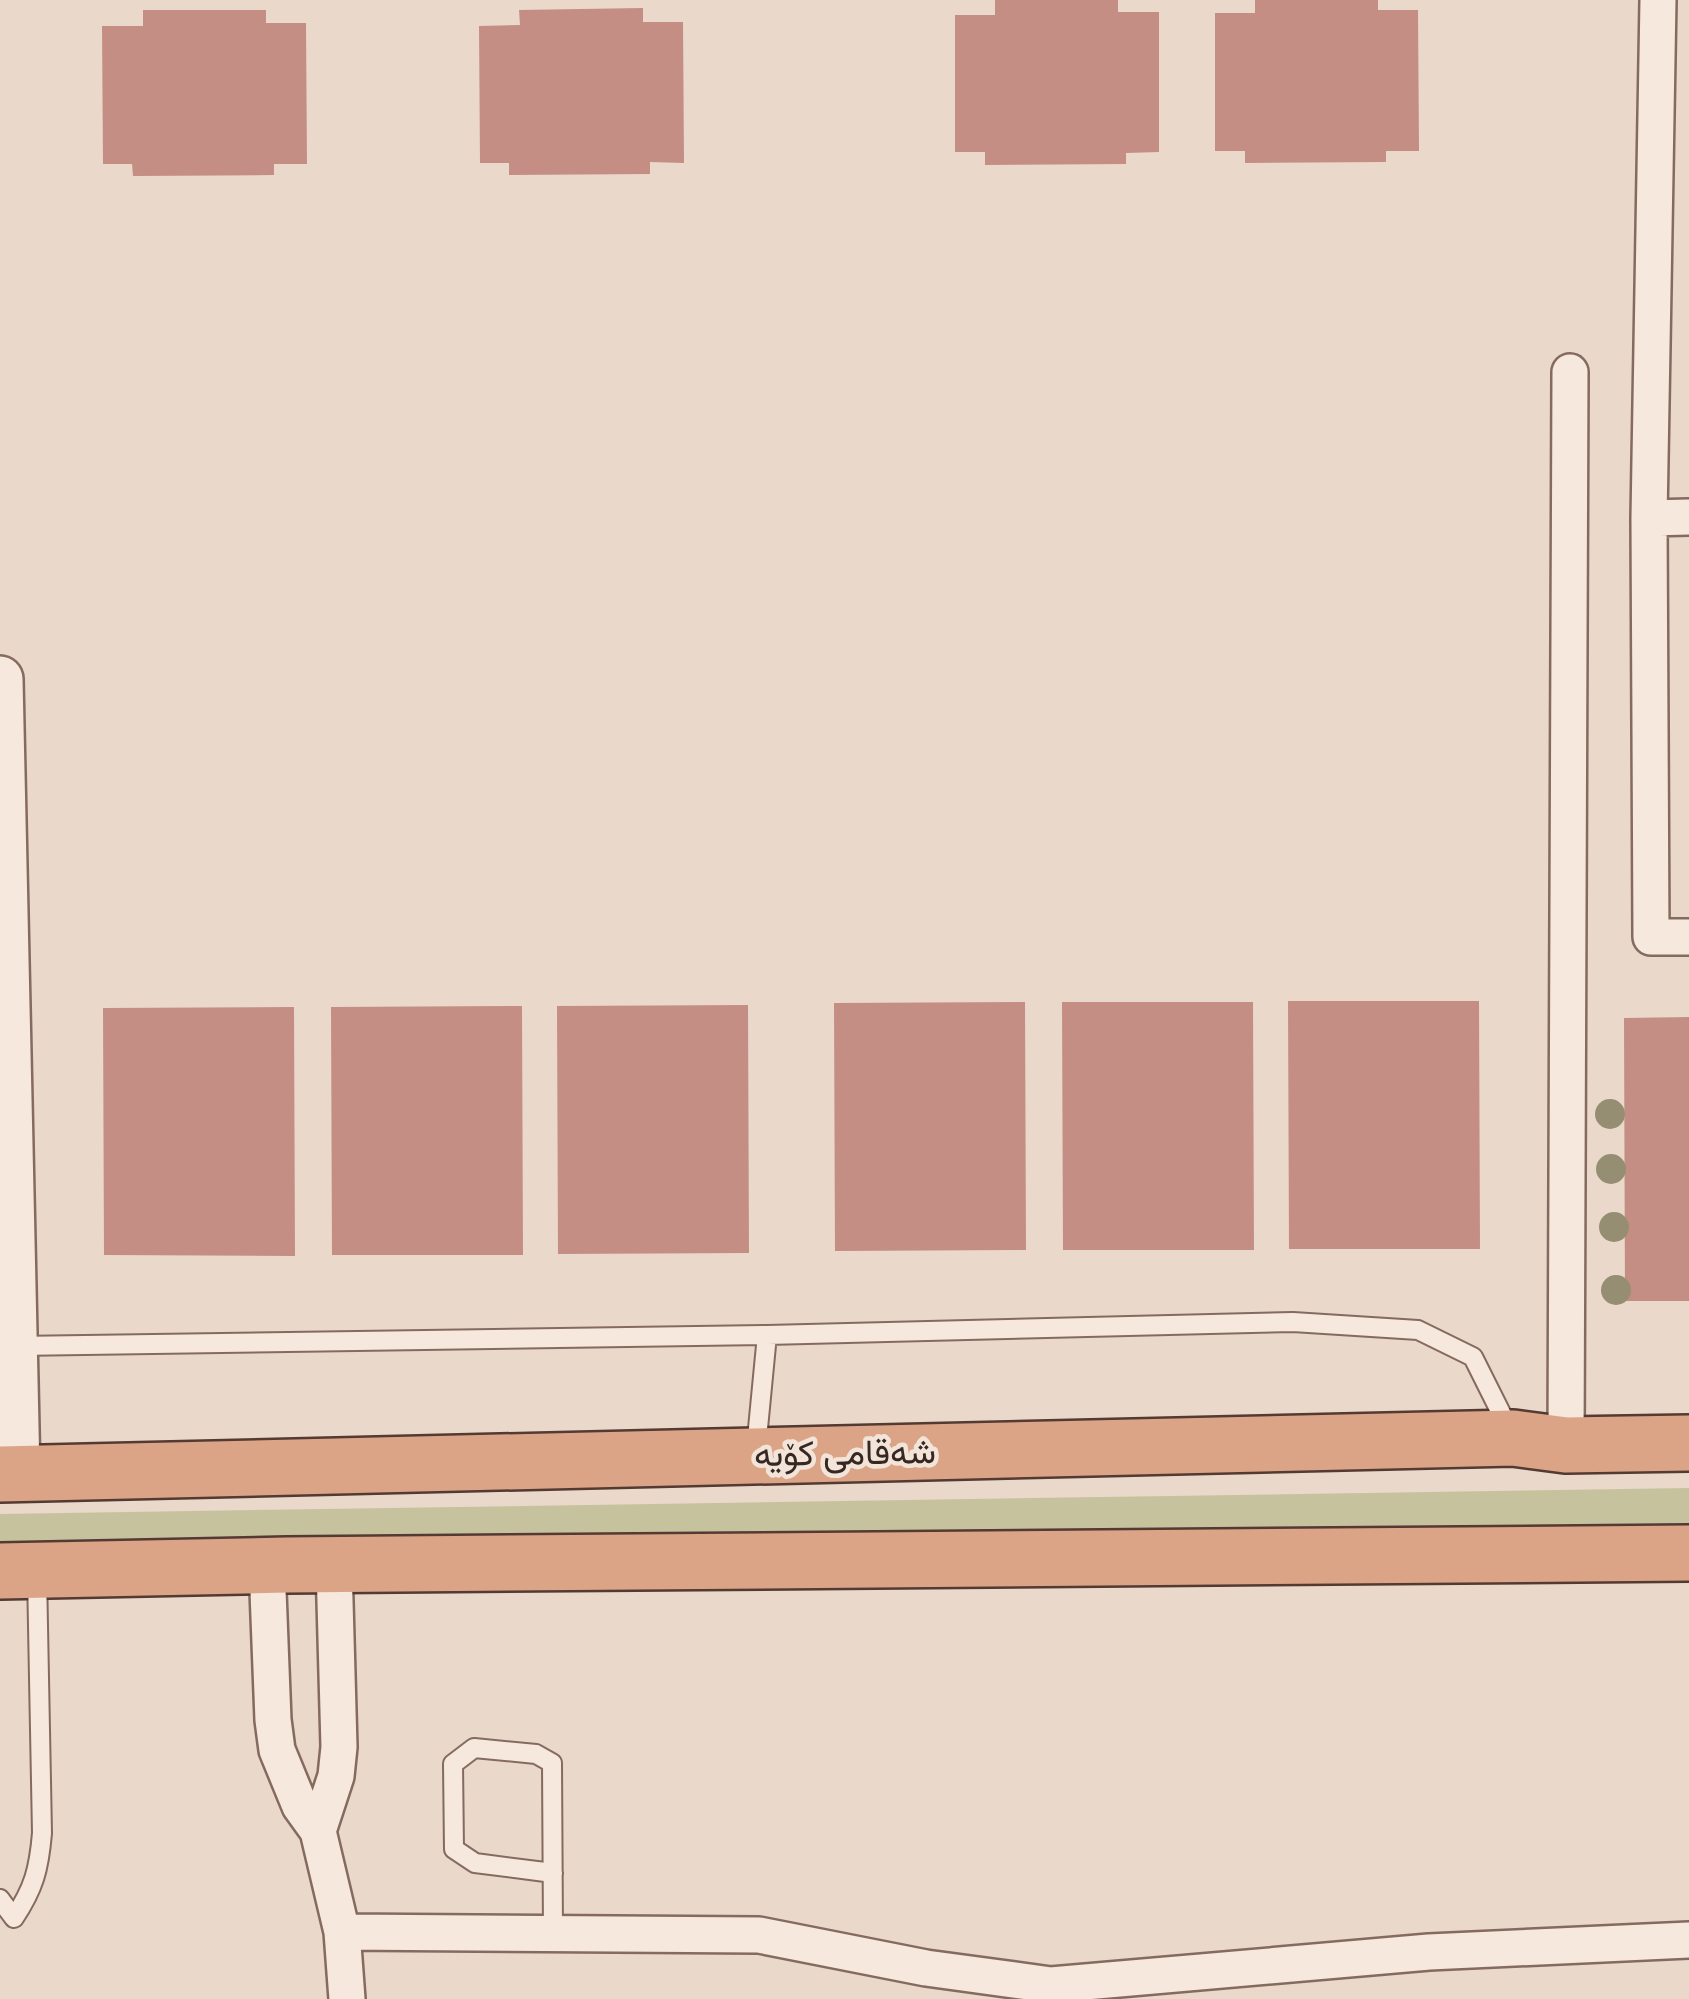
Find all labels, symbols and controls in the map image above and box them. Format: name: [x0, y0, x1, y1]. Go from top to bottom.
street label: شەقامی کۆیە: [754, 1426, 936, 1482]

